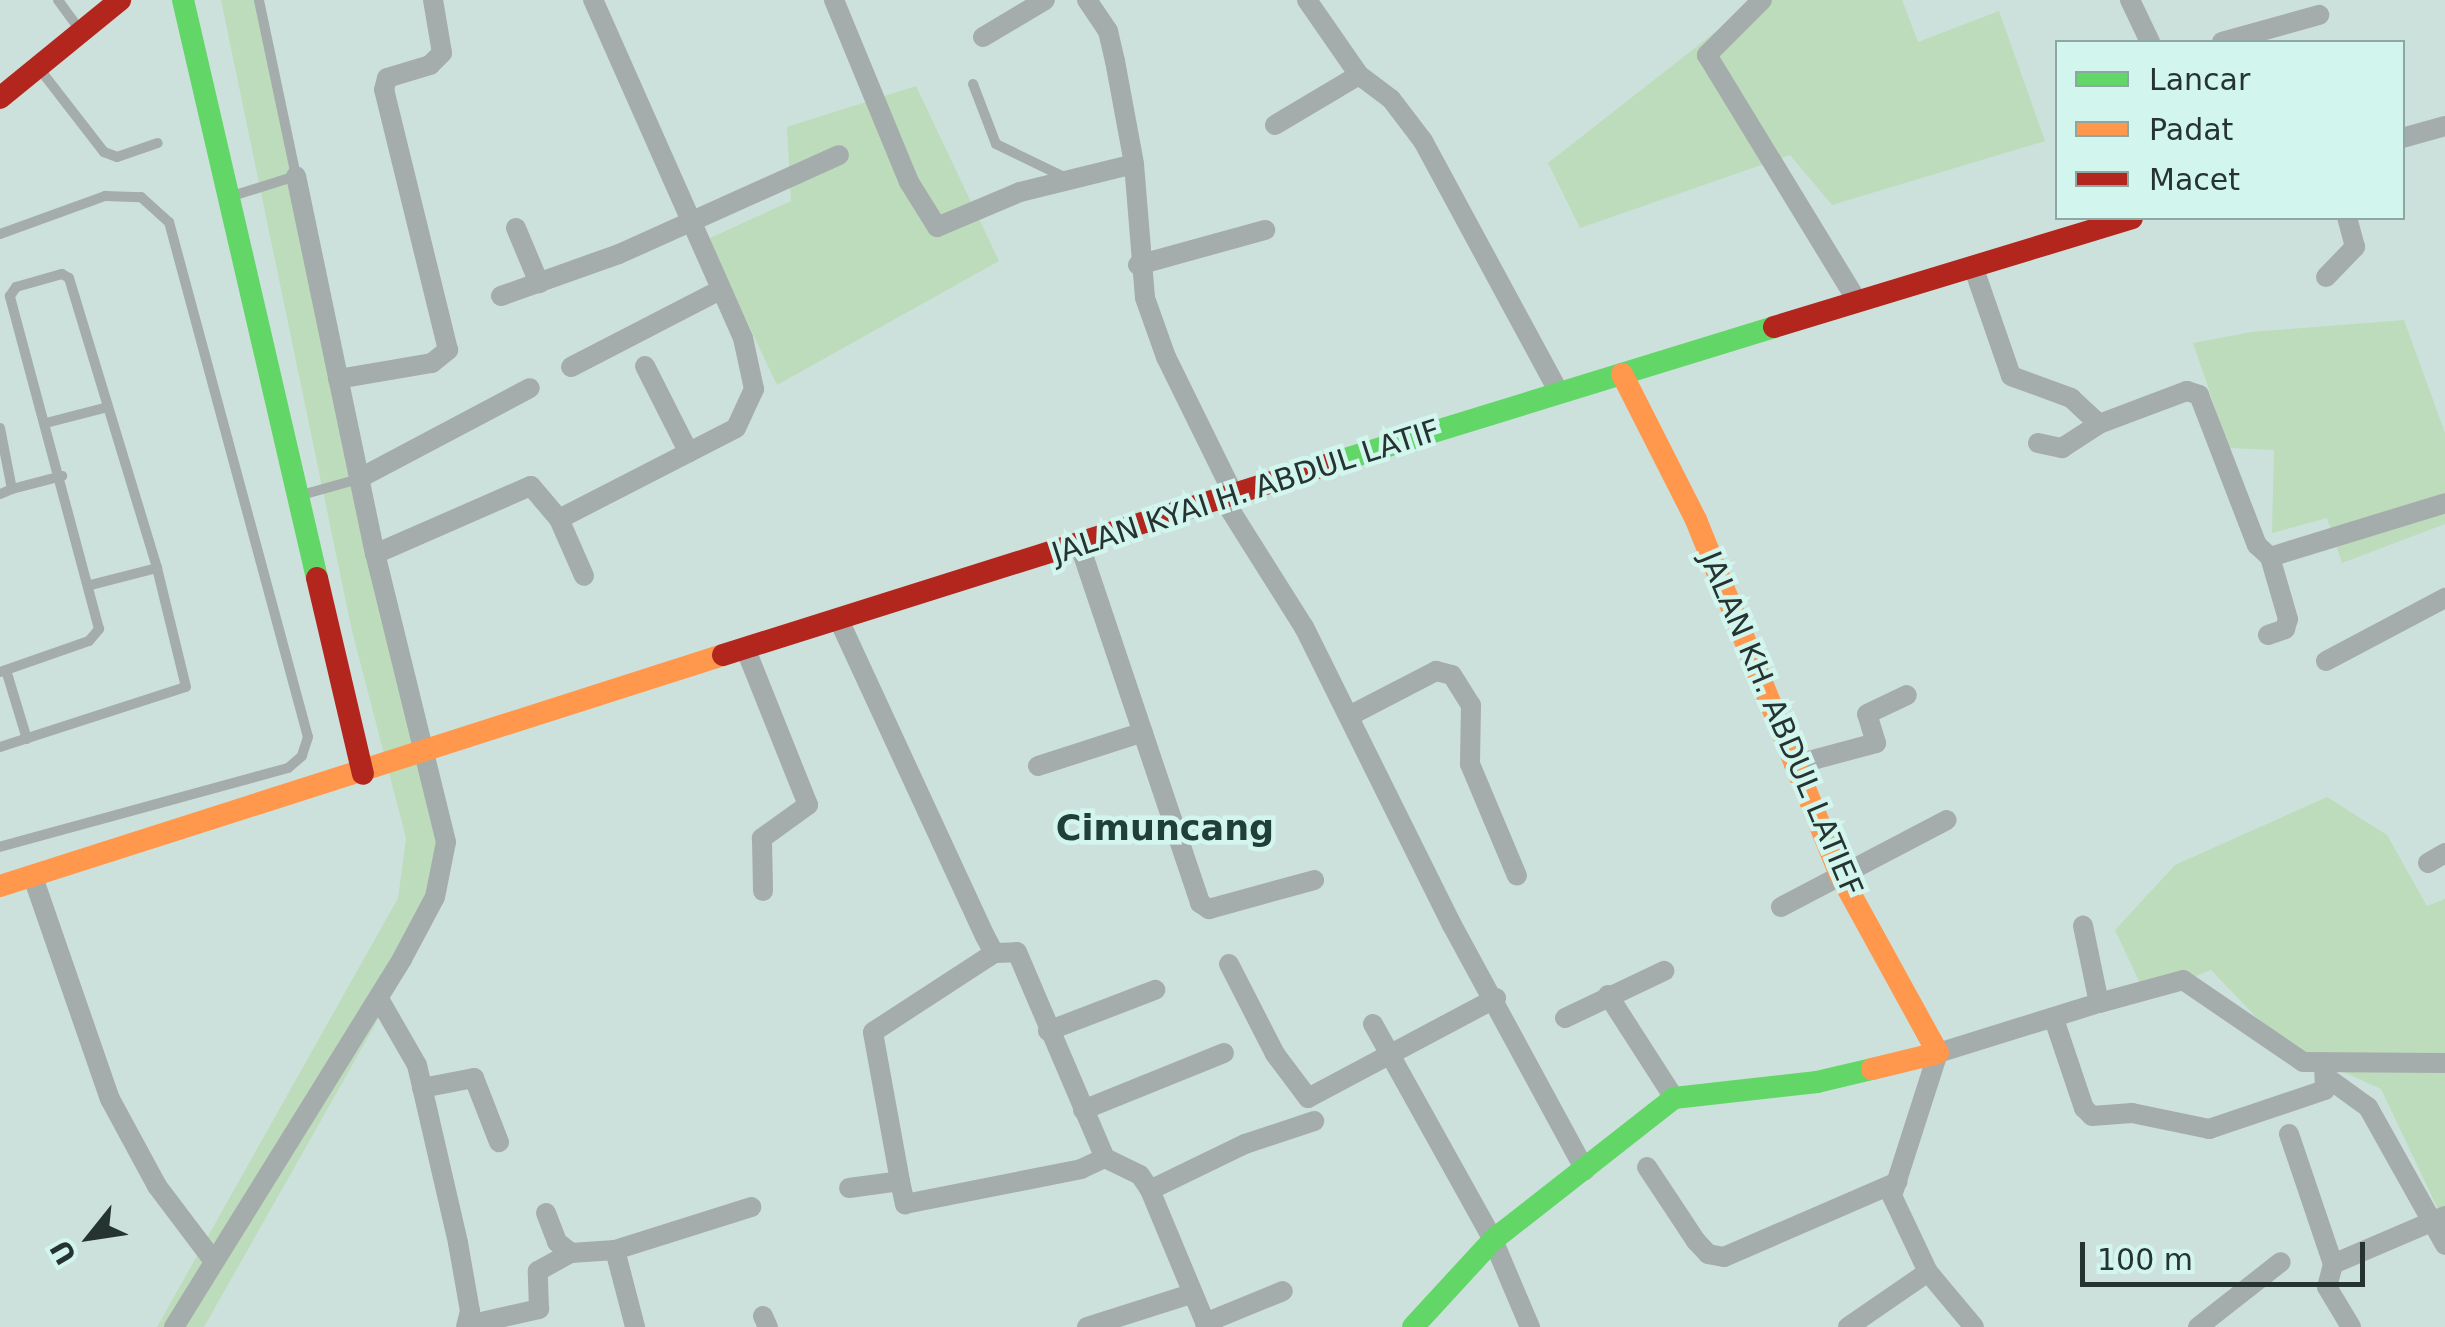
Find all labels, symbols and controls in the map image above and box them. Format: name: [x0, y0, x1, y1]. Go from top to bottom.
legend: [2055, 40, 2405, 220]
text: Lancar: [2149, 62, 2250, 97]
text: Padat: [2149, 112, 2233, 147]
text: Macet: [2149, 162, 2240, 197]
street label: JALAN KYAI H. ABDUL LATIF: [1047, 412, 1445, 572]
street label: JALAN KH. ABDUL LATIEF: [1692, 546, 1870, 902]
district label: Cimuncang: [1056, 807, 1274, 849]
north arrow: [40, 1187, 140, 1287]
scale bar: [2085, 1222, 2370, 1284]
text: U: [44, 1234, 84, 1270]
text: 100 m: [2097, 1242, 2193, 1277]

